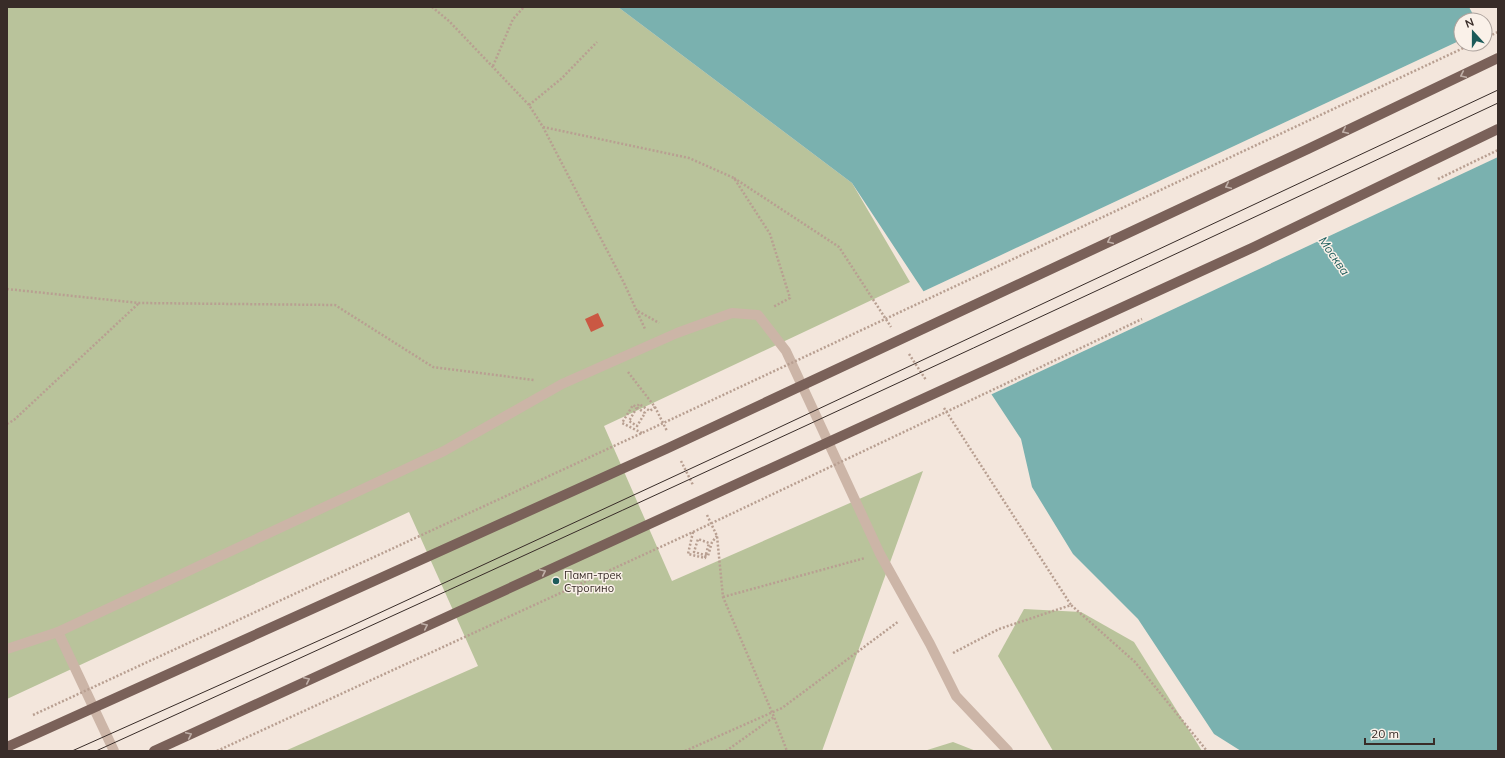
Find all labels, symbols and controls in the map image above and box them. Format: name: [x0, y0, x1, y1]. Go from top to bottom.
north arrow: [1453, 12, 1493, 52]
text: N: [1463, 15, 1476, 31]
one-way arrow: [1459, 70, 1467, 78]
one-way arrow: [1342, 126, 1350, 134]
one-way arrow: [1225, 181, 1232, 189]
water label: Москва: [1316, 233, 1353, 278]
one-way arrow: [1107, 236, 1114, 244]
place label: Памп-трек Строгино: [564, 568, 622, 595]
one-way arrow: [539, 569, 547, 577]
marker: Памп-трек Строгино: [551, 576, 561, 586]
one-way arrow: [421, 623, 429, 631]
one-way arrow: [303, 677, 310, 685]
scale bar: [1365, 720, 1434, 746]
text: 20 m: [1371, 726, 1399, 741]
one-way arrow: [185, 732, 192, 740]

